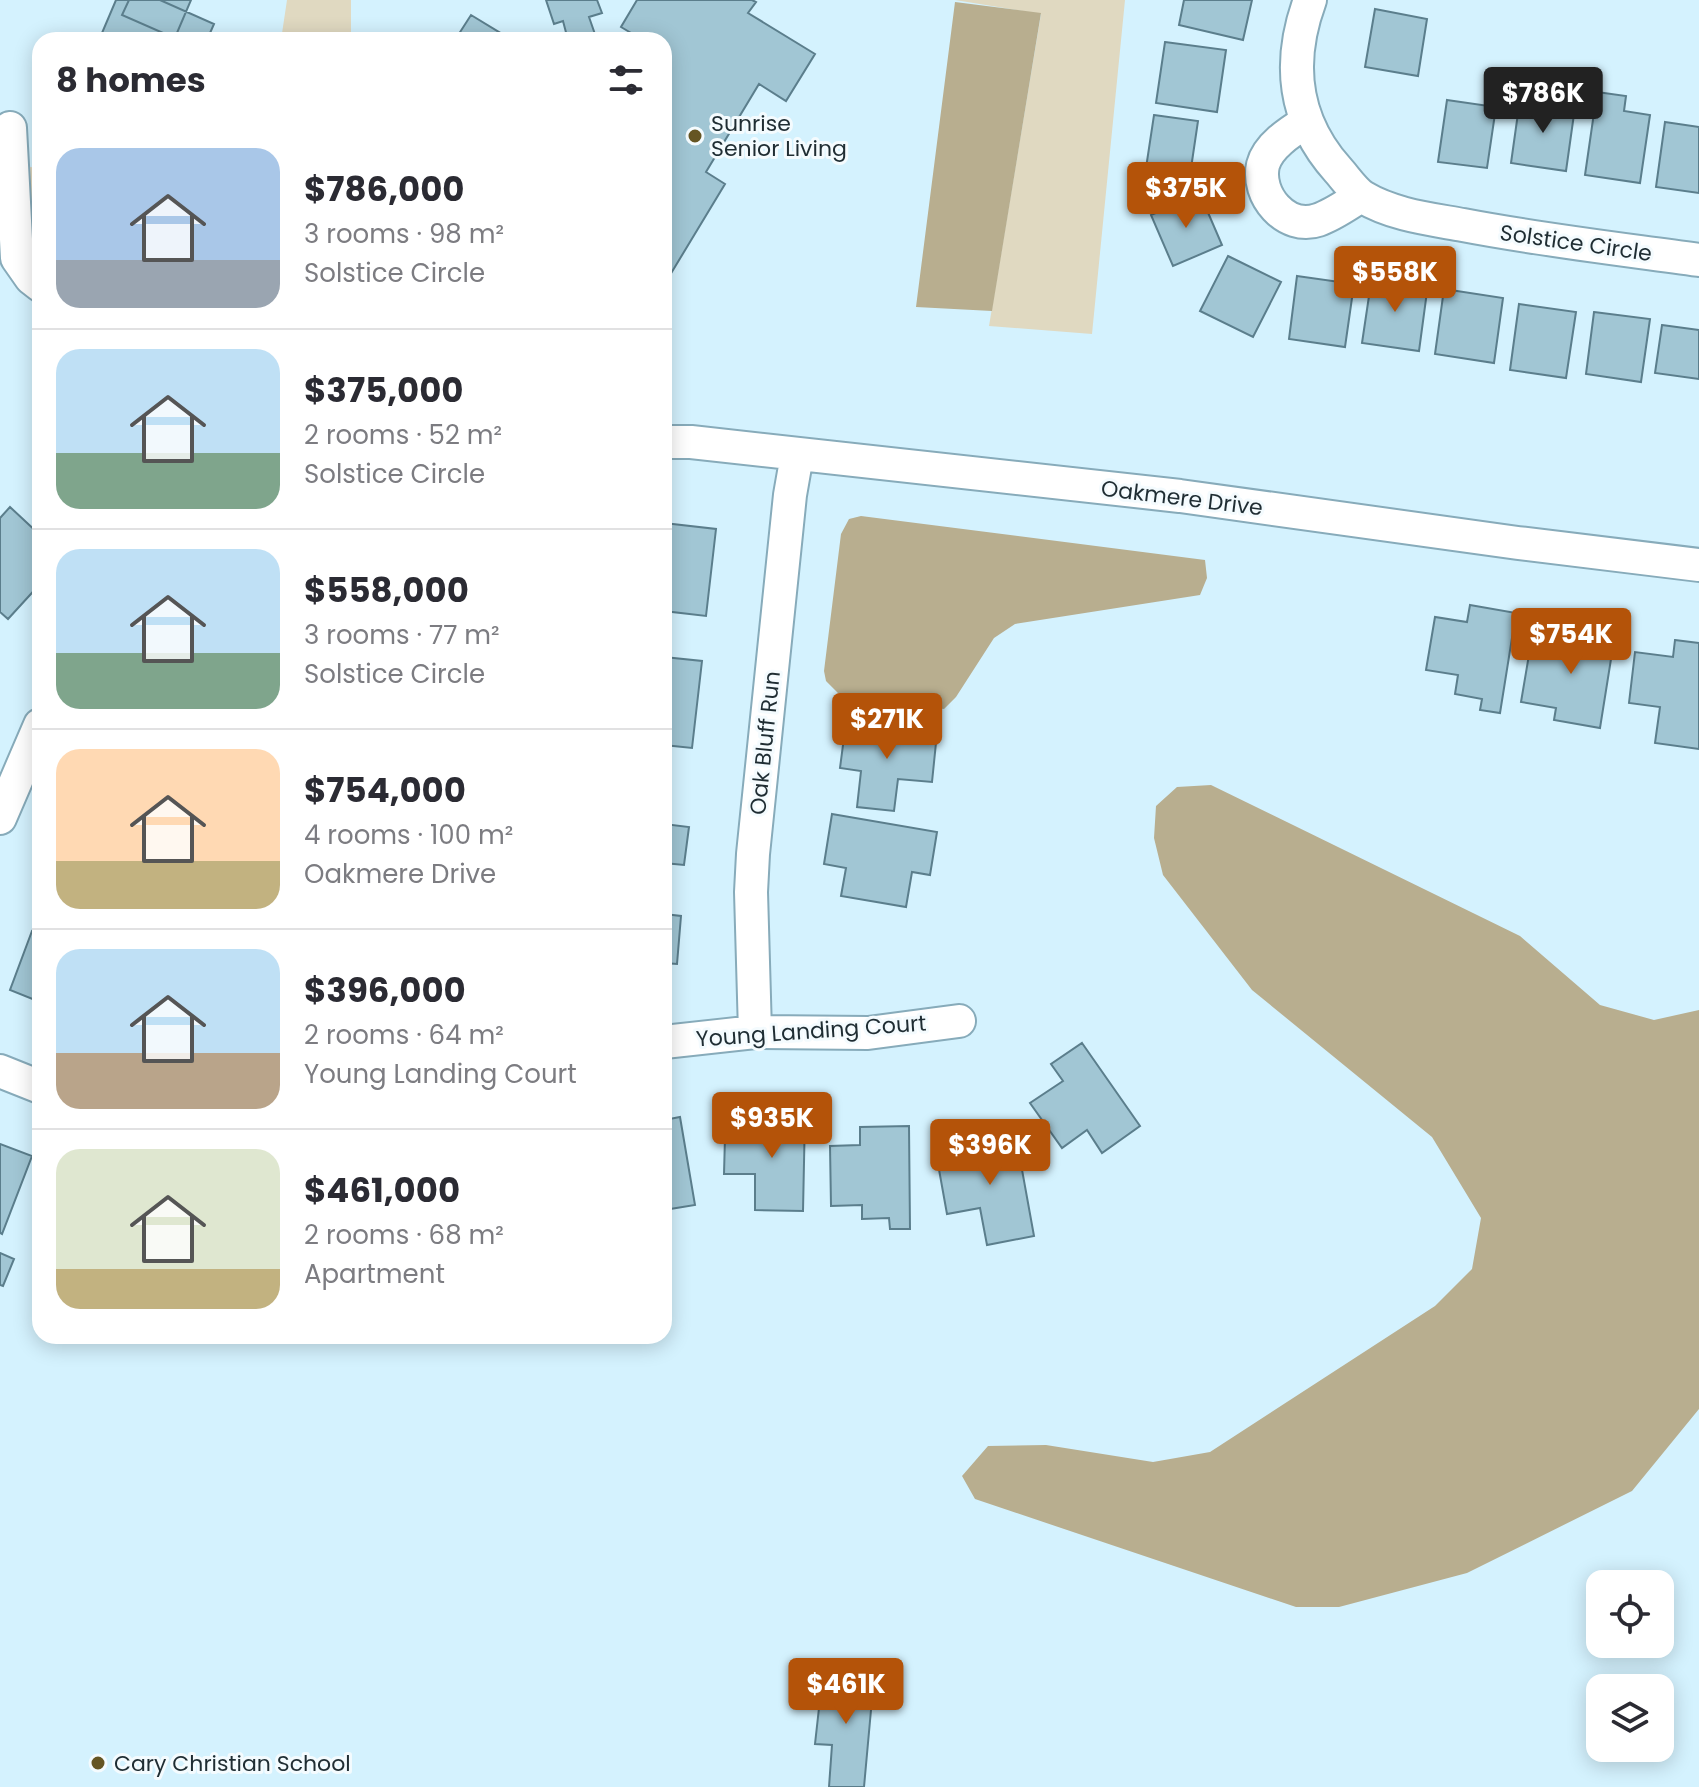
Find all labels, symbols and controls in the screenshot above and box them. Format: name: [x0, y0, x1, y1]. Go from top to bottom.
text: 8 homes: [56, 56, 206, 104]
icon: filters: [604, 58, 648, 102]
pin: $786K: [1487, 67, 1599, 135]
text: $786K: [1502, 75, 1584, 111]
place label: Sunrise Senior Living: [711, 108, 847, 164]
marker: Sunrise Senior Living: [686, 127, 704, 145]
pin: $375K: [1130, 162, 1242, 230]
text: $786,000: [304, 165, 465, 213]
text: $375K: [1145, 170, 1227, 206]
icon: home: [120, 180, 216, 276]
text: 3 rooms · 98 m²: [304, 216, 504, 252]
street label: Solstice Circle: [1498, 217, 1654, 269]
pin: $558K: [1339, 246, 1451, 314]
text: $558K: [1352, 254, 1438, 290]
text: Solstice Circle: [304, 255, 485, 291]
text: $375,000: [304, 366, 464, 414]
icon: home: [120, 381, 216, 477]
text: 2 rooms · 52 m²: [304, 417, 502, 453]
text: Solstice Circle: [304, 456, 485, 492]
street label: Oakmere Drive: [1099, 473, 1265, 523]
text: $558,000: [304, 566, 469, 614]
icon: home: [120, 581, 216, 677]
pin: $754K: [1515, 608, 1627, 676]
text: $754K: [1529, 616, 1613, 652]
text: 3 rooms · 77 m²: [304, 617, 500, 653]
text: Solstice Circle: [304, 656, 485, 692]
street label: Oak Bluff Run: [742, 670, 788, 816]
pin: $271K: [831, 693, 943, 761]
text: $271K: [850, 701, 924, 737]
text: $754,000: [304, 766, 466, 814]
icon: home: [120, 781, 216, 877]
text: 4 rooms · 100 m²: [304, 817, 513, 853]
text: Oakmere Drive: [304, 856, 496, 892]
text: $396,000: [304, 966, 466, 1014]
icon: home: [120, 981, 216, 1077]
street label: Young Landing Court: [695, 1007, 927, 1055]
text: 2 rooms · 64 m²: [304, 1017, 504, 1053]
text: Young Landing Court: [304, 1056, 577, 1092]
pin: $935K: [716, 1092, 828, 1160]
text: $935K: [730, 1100, 814, 1136]
pin: $396K: [934, 1119, 1046, 1187]
text: $396K: [948, 1127, 1032, 1163]
text: $461,000: [304, 1166, 460, 1214]
icon: home: [120, 1181, 216, 1277]
text: 2 rooms · 68 m²: [304, 1217, 504, 1253]
text: Apartment: [304, 1256, 445, 1292]
map controls: [1586, 1570, 1674, 1762]
button: locate: [1586, 1570, 1674, 1658]
pin: $461K: [790, 1658, 902, 1726]
text: $461K: [806, 1666, 886, 1702]
button: layers: [1586, 1674, 1674, 1762]
place label: Cary Christian School: [114, 1748, 351, 1779]
marker: Cary Christian School: [89, 1754, 107, 1772]

